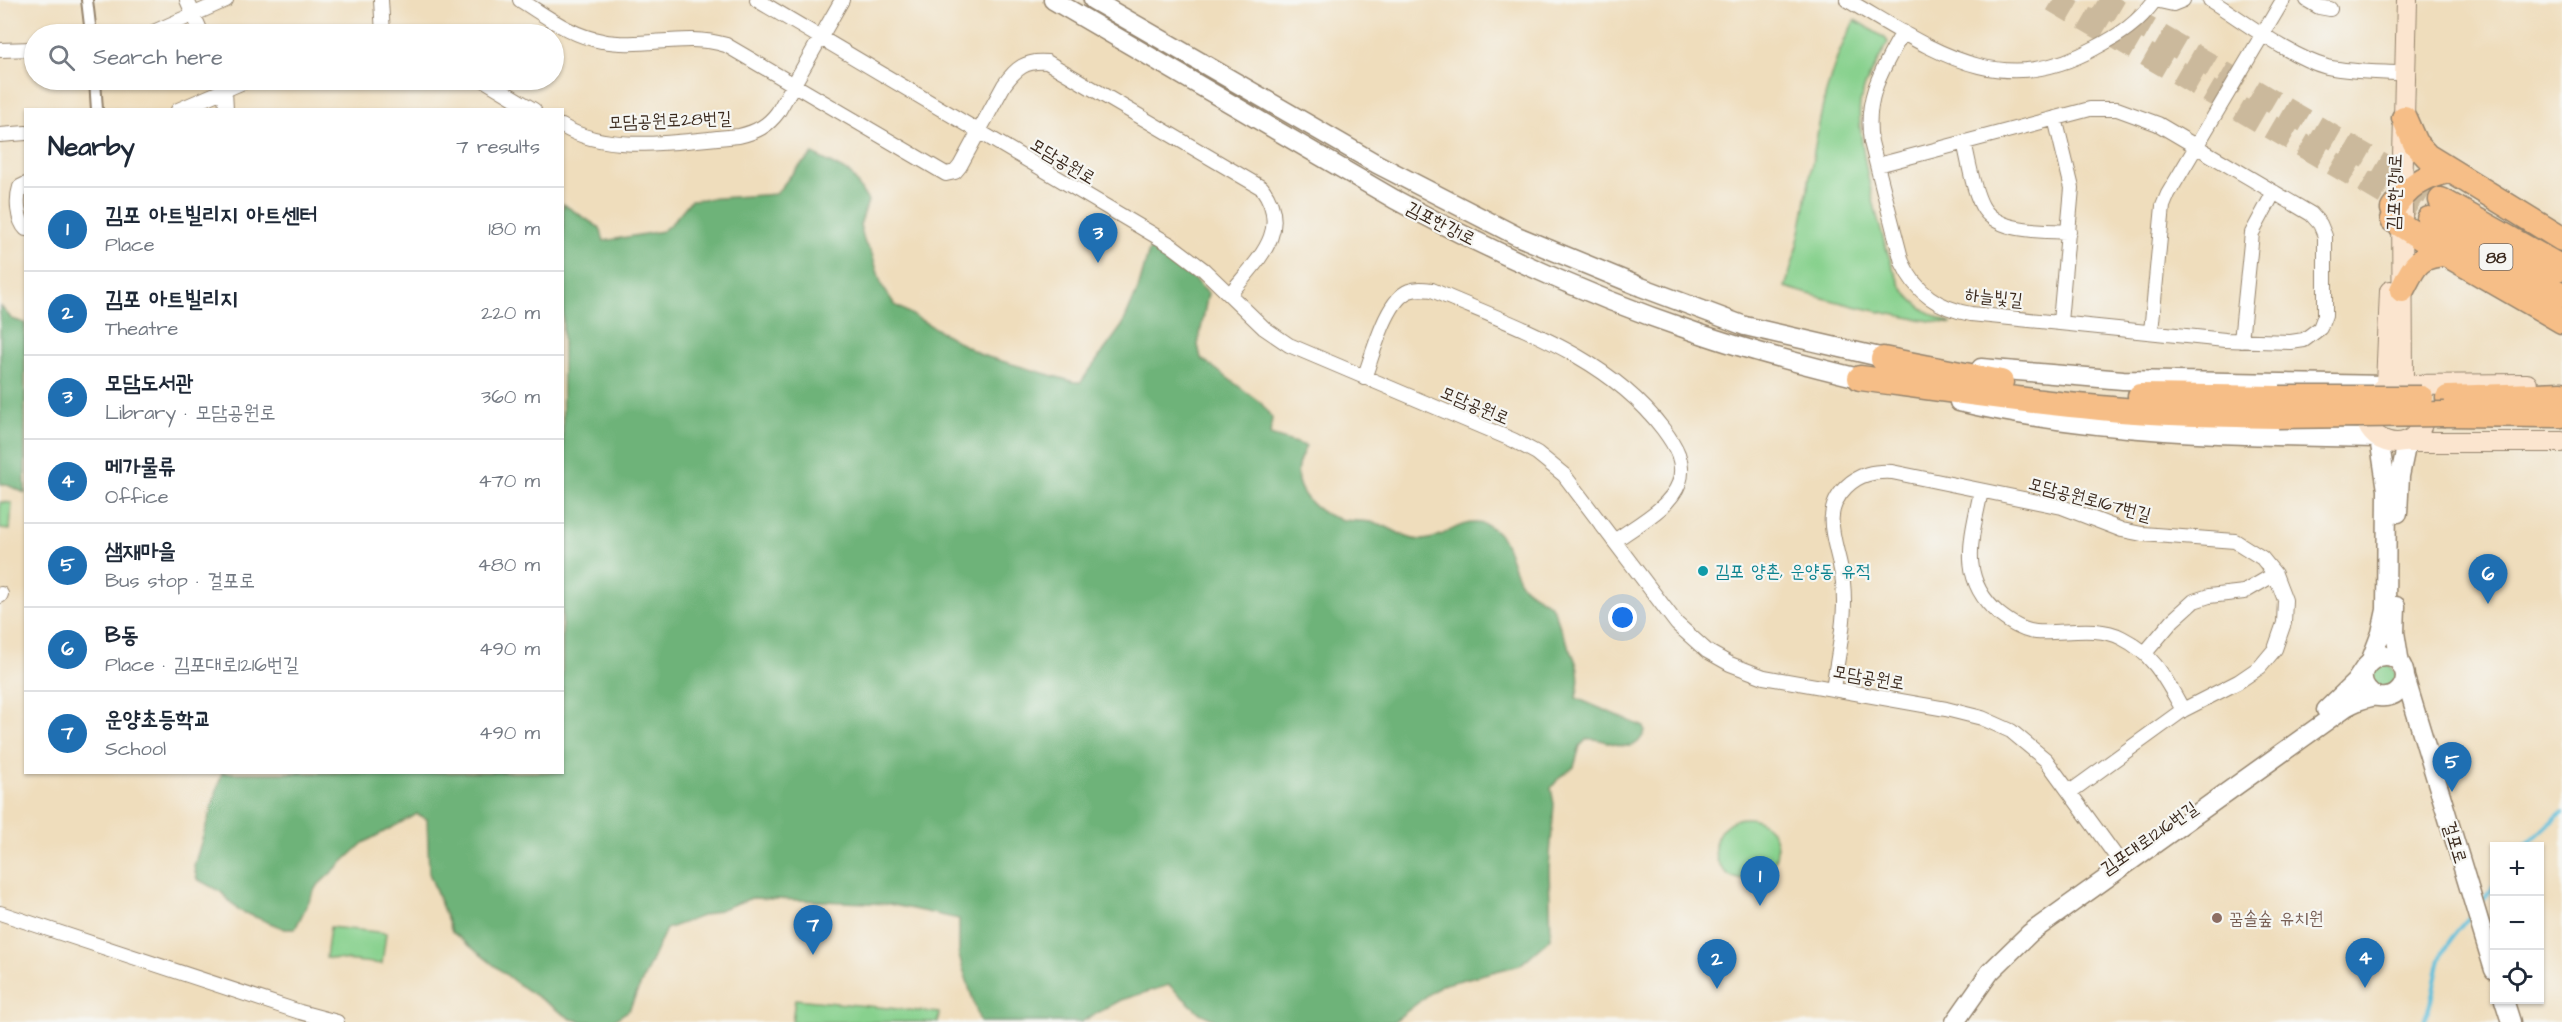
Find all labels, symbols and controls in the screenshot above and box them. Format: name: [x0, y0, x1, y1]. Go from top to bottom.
search box: [24, 24, 564, 90]
icon: search: [45, 41, 78, 74]
text: Search here: [93, 42, 223, 73]
street label: 모담공원로28번길: [608, 106, 733, 135]
text: Nearby: [48, 129, 135, 165]
street label: 모담공원로: [1025, 132, 1100, 191]
text: 7 results: [456, 133, 540, 161]
street label: 김포한강11로: [2381, 153, 2408, 231]
street label: 김포한강1로: [1402, 195, 1480, 252]
text: 김포 아트빌리지 아트센터: [105, 200, 317, 231]
pin: 3: [1078, 214, 1118, 263]
text: 1: [66, 215, 69, 243]
text: 180 m: [488, 215, 540, 243]
text: Place: [105, 231, 155, 259]
road number: 88: [2480, 244, 2512, 270]
street label: 하늘빛길: [1964, 282, 2025, 313]
text: 김포 아트빌리지: [105, 284, 238, 315]
text: 2: [62, 299, 73, 327]
text: 220 m: [481, 299, 540, 327]
text: Theatre: [105, 315, 178, 343]
text: 모담도서관: [105, 368, 194, 399]
street label: 모담공원로: [1437, 380, 1513, 431]
text: 3: [62, 383, 73, 411]
text: 360 m: [481, 383, 540, 411]
text: Library · 모담공원로: [105, 399, 276, 427]
text: 메가물류: [105, 452, 176, 483]
text: 4: [61, 467, 74, 495]
text: 470 m: [478, 467, 540, 495]
street label: 모담공원로167번길: [2026, 471, 2154, 528]
text: Office: [105, 483, 169, 511]
text: 샘재마을: [105, 536, 176, 567]
text: 5: [60, 551, 75, 579]
text: 480 m: [477, 551, 540, 579]
pin: 6: [2468, 554, 2508, 604]
place label: 김포 양촌, 운양동 유적: [1715, 559, 1870, 584]
marker: 김포 양촌, 운양동 유적: [1696, 564, 1710, 578]
text: Bus stop · 걸포로: [105, 567, 255, 595]
your location: [1608, 603, 1637, 632]
text: B동: [105, 620, 138, 651]
text: 6: [61, 635, 74, 663]
text: 490 m: [479, 635, 540, 663]
text: Place · 김포대로1216번길: [105, 651, 299, 679]
street label: 모담공원로: [1831, 659, 1907, 696]
text: 운양초등학교: [105, 704, 211, 735]
text: 7: [61, 719, 74, 747]
text: 490 m: [479, 719, 540, 747]
text: School: [105, 735, 166, 763]
pin: 5: [2432, 742, 2472, 792]
street label: 김포대로1216번길: [2096, 795, 2203, 881]
street label: 걸포로: [2436, 818, 2473, 867]
map controls: [2490, 842, 2544, 1004]
button: +: [2490, 842, 2544, 896]
pin: 1: [1740, 856, 1780, 906]
button: −: [2490, 896, 2544, 950]
pin: 7: [794, 906, 832, 955]
place label: 꿈솔숲 유치원: [2229, 906, 2323, 931]
marker: 꿈솔숲 유치원: [2210, 911, 2224, 925]
pin: 4: [2346, 938, 2384, 988]
pin: 2: [1698, 940, 1736, 989]
button: locate: [2490, 950, 2544, 1004]

